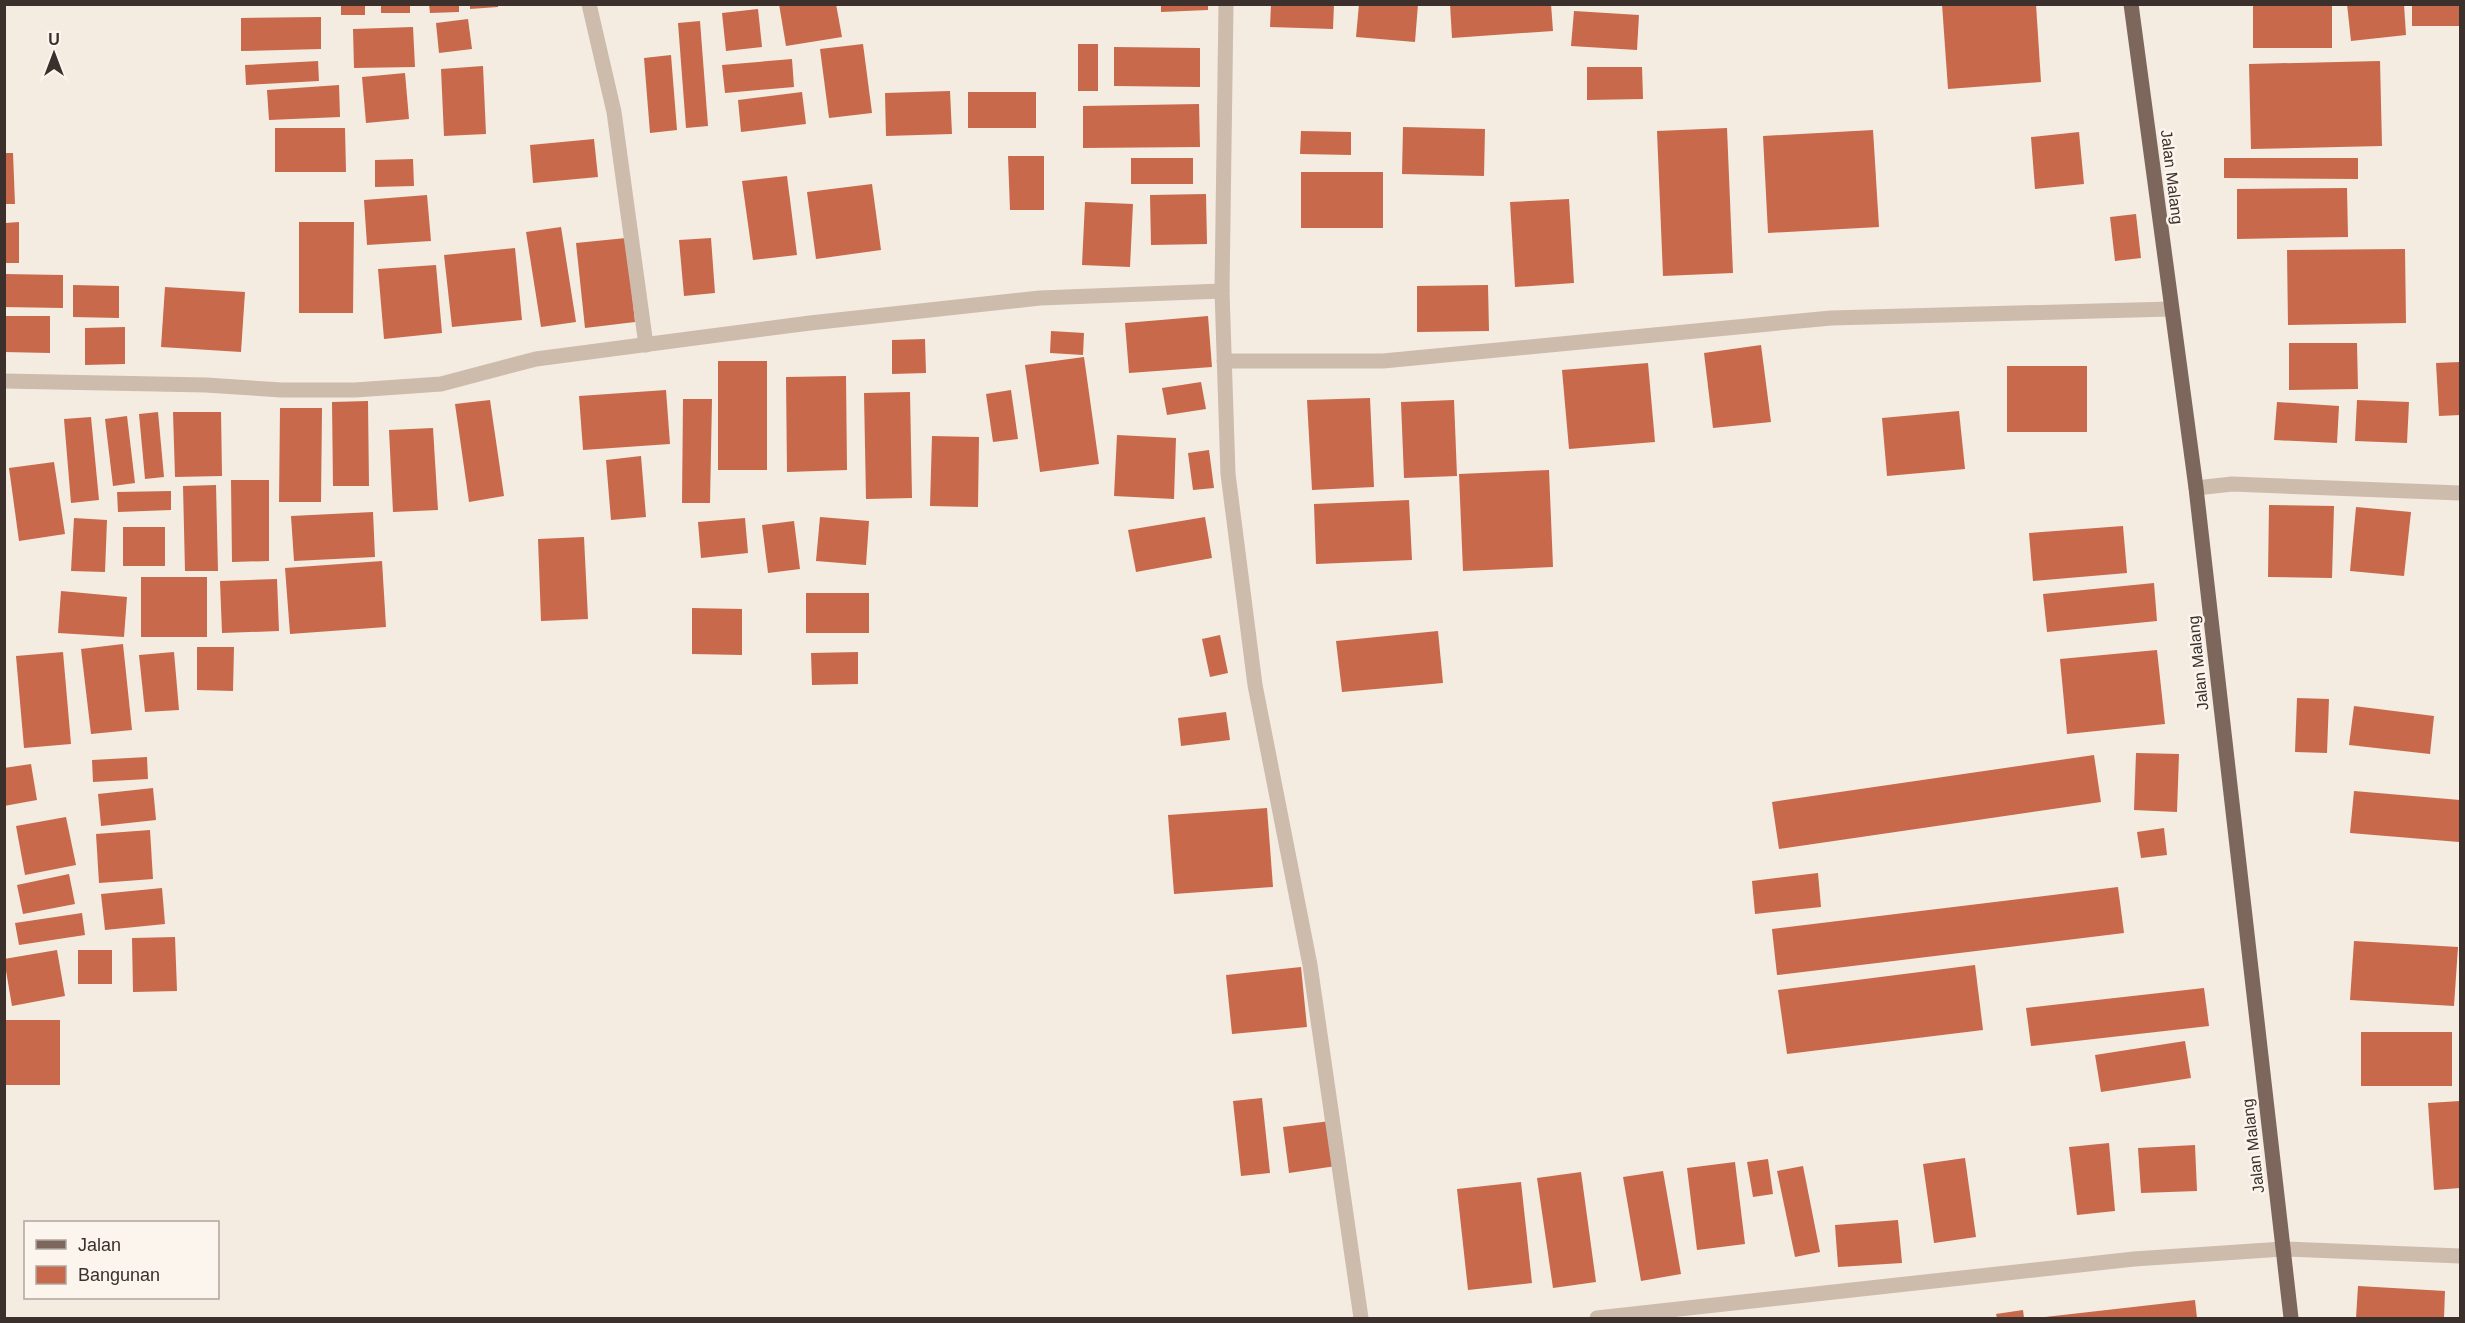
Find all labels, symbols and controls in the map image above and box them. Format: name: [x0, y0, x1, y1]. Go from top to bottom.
north arrow: [24, 24, 84, 84]
text: U: [48, 31, 60, 48]
street label: Jalan Malang: [2158, 129, 2186, 225]
street label: Jalan Malang: [2185, 615, 2211, 711]
street label: Jalan Malang: [2239, 1098, 2267, 1194]
legend: [24, 1221, 219, 1299]
text: Jalan: [78, 1235, 121, 1255]
text: Bangunan: [78, 1265, 160, 1285]

